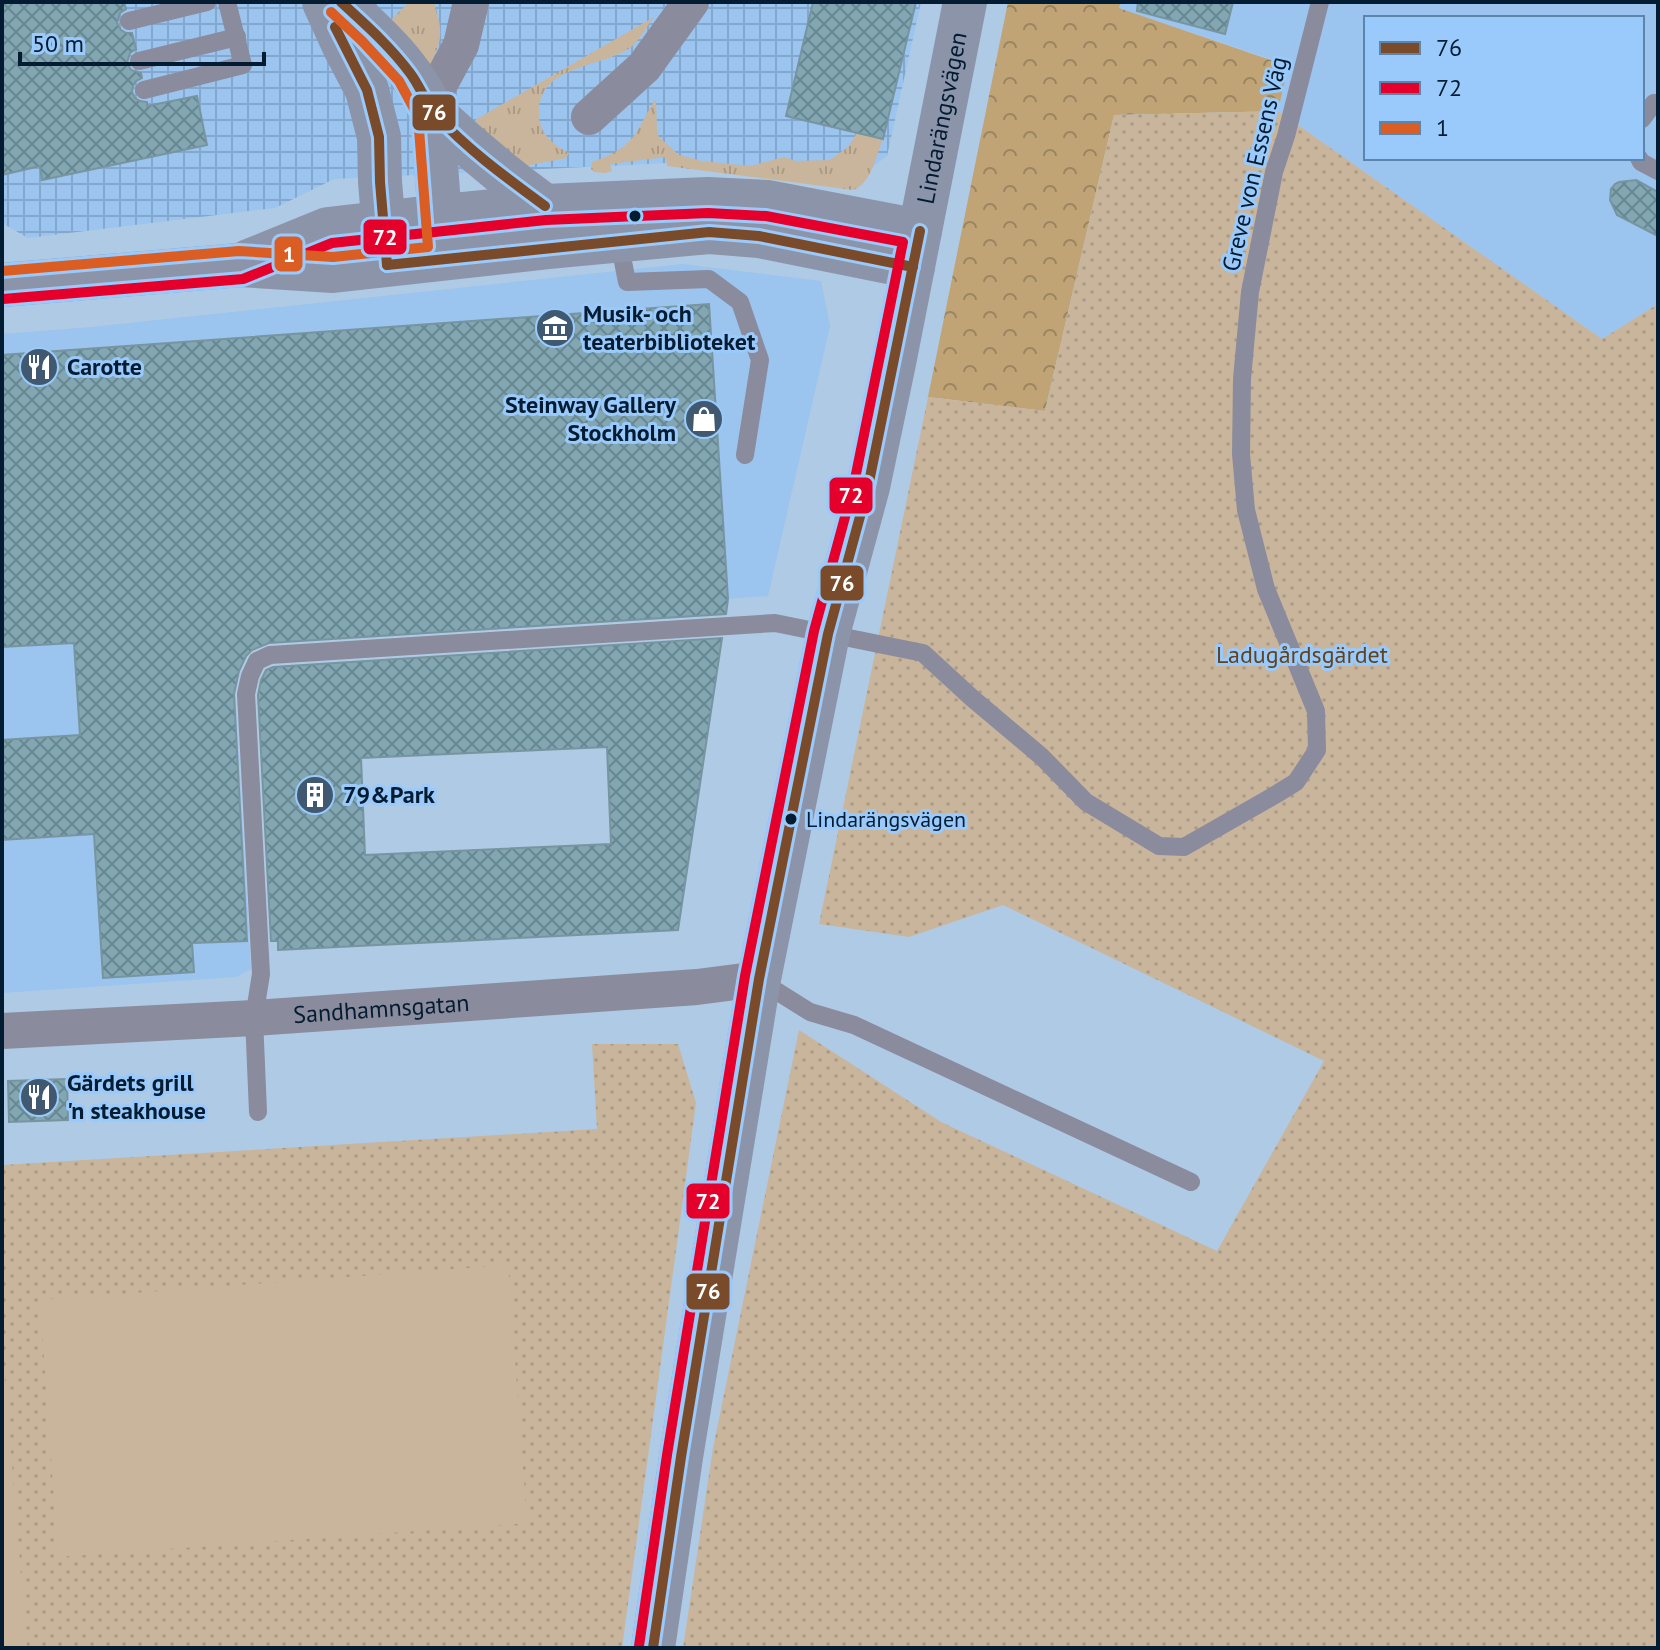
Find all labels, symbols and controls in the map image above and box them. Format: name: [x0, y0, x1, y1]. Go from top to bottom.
scale bar: [20, 16, 264, 66]
legend: [1364, 16, 1644, 160]
text: 50 m: [32, 28, 84, 59]
street label: Lindarängsvägen: [910, 29, 974, 207]
text: 76: [1436, 32, 1462, 63]
street label: Greve von Essens Väg: [1215, 54, 1294, 274]
text: 72: [1436, 72, 1462, 103]
line badge: 76: [411, 93, 457, 132]
text: 76: [422, 98, 446, 126]
text: 1: [1436, 112, 1449, 143]
unlabelled marker: [627, 208, 643, 224]
line badge: 72: [362, 218, 408, 256]
text: 72: [373, 223, 397, 251]
line badge: 1: [273, 235, 304, 273]
text: 1: [283, 240, 295, 268]
place label: Musik- och teaterbiblioteket: [583, 298, 756, 357]
museum icon: Musik- och teaterbiblioteket: [534, 307, 576, 349]
restaurant icon: Carotte: [18, 346, 60, 388]
place label: Carotte: [67, 351, 142, 382]
place label: Steinway Gallery Stockholm: [505, 389, 677, 448]
shop icon: Steinway Gallery Stockholm: [683, 398, 725, 440]
line badge: 72: [828, 476, 874, 515]
text: 72: [839, 481, 863, 509]
line badge: 76: [819, 564, 865, 602]
text: 76: [830, 569, 854, 597]
park label: Ladugårdsgärdet: [1216, 639, 1388, 670]
building icon: 79&Park: [294, 774, 336, 816]
place label: 79&Park: [343, 779, 435, 810]
place label: Lindarängsvägen: [806, 805, 966, 833]
marker: Lindarängsvägen: [783, 811, 799, 827]
street label: Sandhamnsgatan: [292, 987, 470, 1030]
place label: Gärdets grill 'n steakhouse: [67, 1067, 206, 1126]
restaurant icon: Gärdets grill 'n steakhouse: [18, 1076, 60, 1118]
line badge: 72: [685, 1182, 731, 1220]
text: 72: [696, 1187, 720, 1215]
line badge: 76: [685, 1272, 731, 1311]
text: 76: [696, 1277, 720, 1305]

